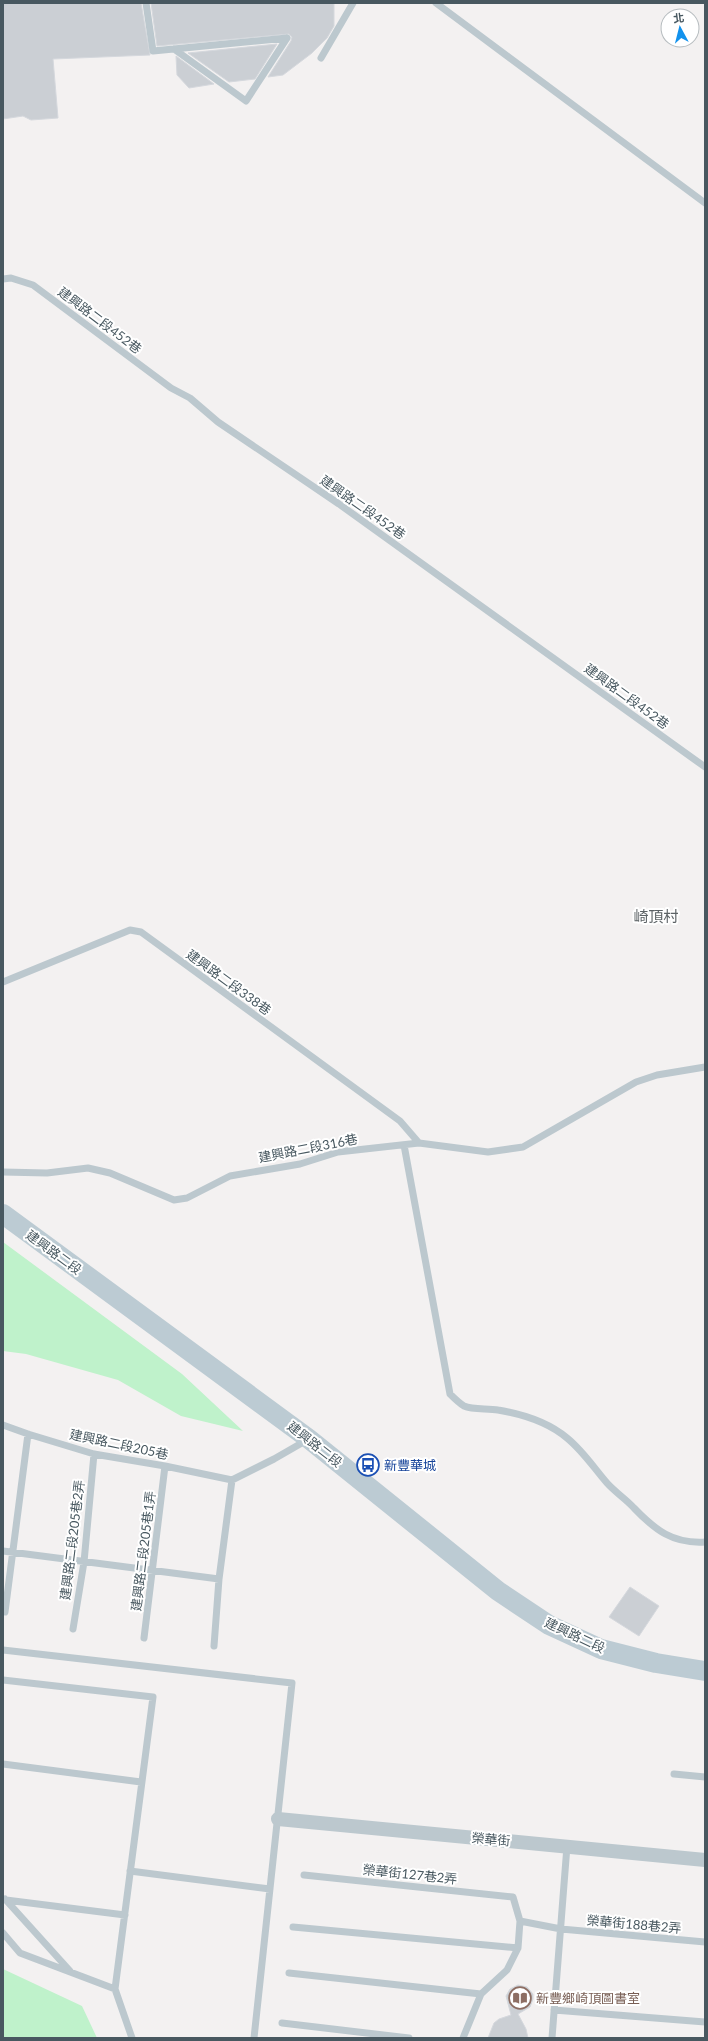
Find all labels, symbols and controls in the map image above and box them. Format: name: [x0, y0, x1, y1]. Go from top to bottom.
north arrow: [660, 8, 700, 48]
text: 北: [672, 10, 685, 25]
street label: 建興路二段452巷: [55, 283, 145, 357]
street label: 建興路二段452巷: [317, 472, 409, 542]
street label: 建興路二段452巷: [582, 660, 672, 732]
district label: 崎頂村: [633, 907, 679, 925]
street label: 建興路二段338巷: [184, 946, 274, 1018]
street label: 建興路二段316巷: [257, 1131, 359, 1165]
street label: 建興路二段: [23, 1226, 85, 1278]
street label: 建興路二段: [284, 1418, 346, 1470]
street label: 建興路二段205巷: [68, 1426, 170, 1462]
bus stop icon: 新豐華城: [355, 1452, 381, 1478]
place label: 新豐華城: [384, 1457, 436, 1473]
street label: 建興路二段205巷2弄: [57, 1479, 87, 1601]
street label: 建興路二段205巷1弄: [128, 1490, 158, 1612]
street label: 建興路二段: [542, 1614, 608, 1656]
street label: 榮華街: [471, 1829, 511, 1849]
street label: 榮華街127巷2弄: [362, 1861, 458, 1887]
street label: 榮華街188巷2弄: [586, 1912, 682, 1936]
library icon: 新豐鄉崎頂圖書室: [507, 1985, 533, 2011]
place label: 新豐鄉崎頂圖書室: [536, 1990, 640, 2006]

